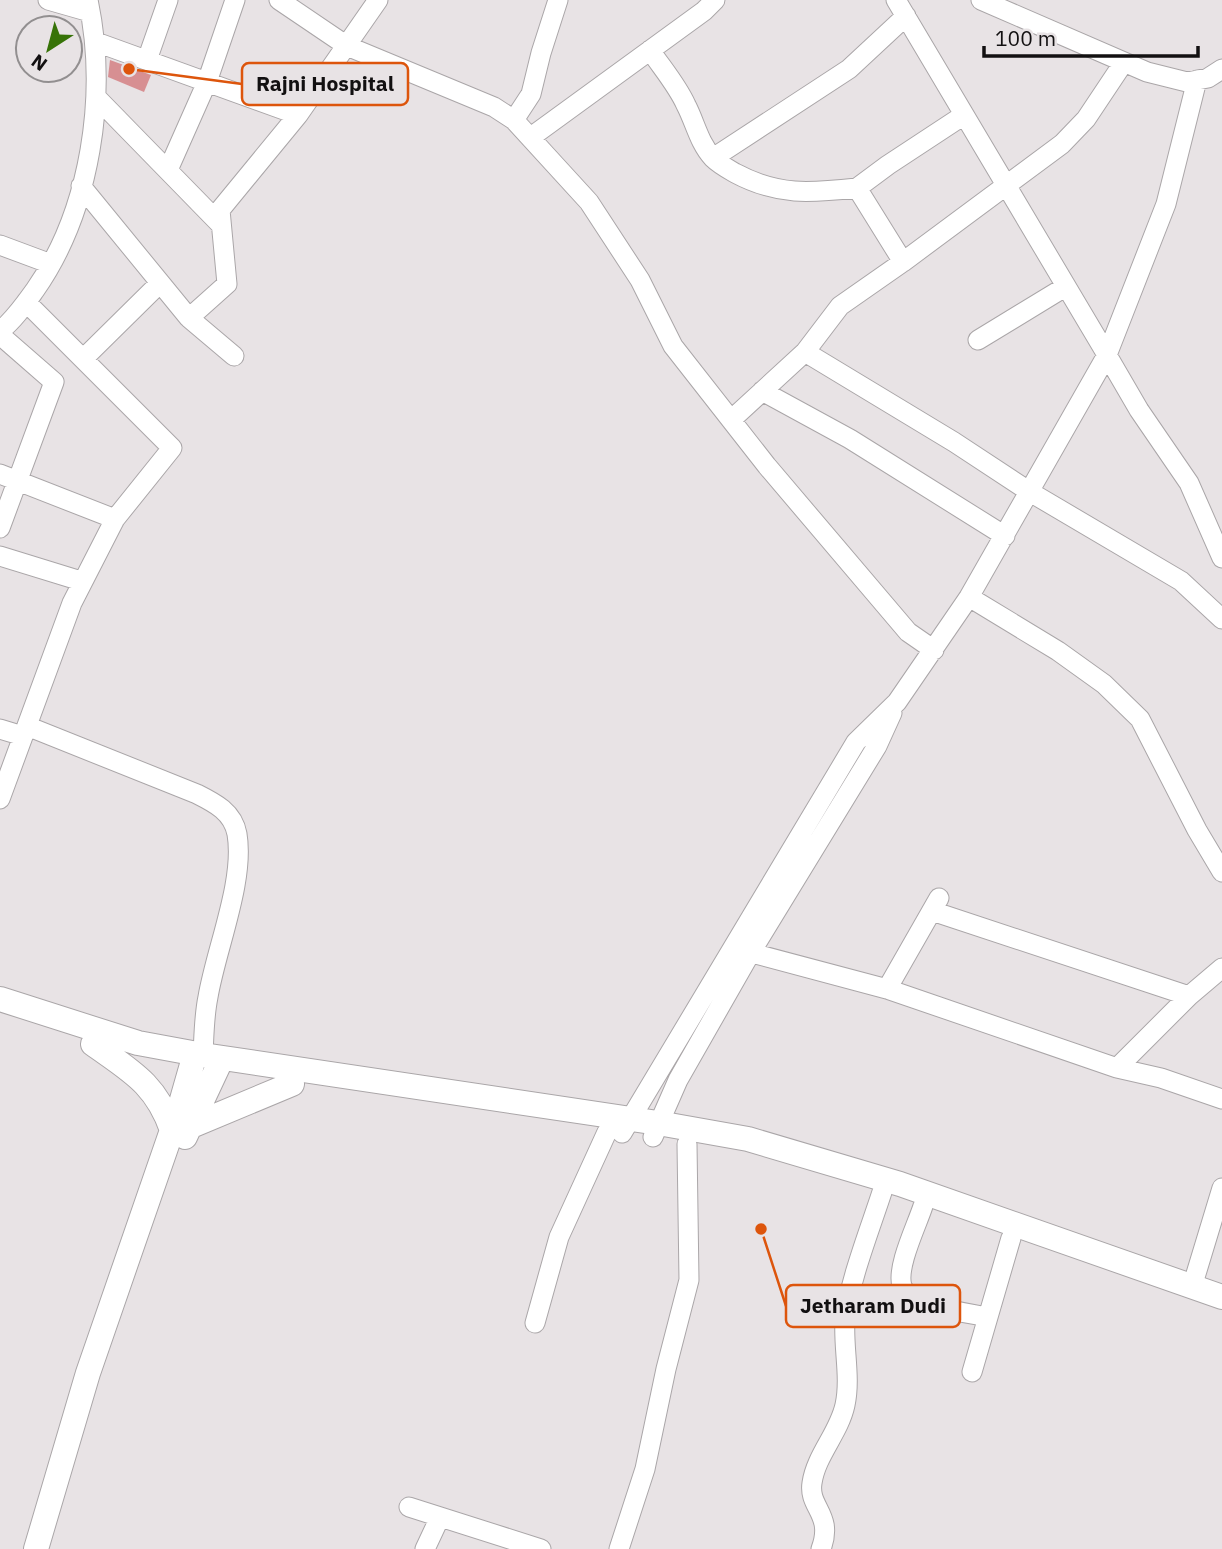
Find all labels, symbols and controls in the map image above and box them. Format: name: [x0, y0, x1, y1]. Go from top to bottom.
north arrow: [14, 14, 84, 84]
scale bar: [984, 14, 1198, 58]
text: 100 m: [995, 24, 1056, 52]
text: N: [26, 49, 52, 77]
callout: Rajni Hospital: [242, 63, 408, 105]
text: Rajni Hospital: [256, 69, 394, 97]
callout: Jetharam Dudi: [786, 1285, 960, 1327]
text: Jetharam Dudi: [800, 1291, 946, 1319]

